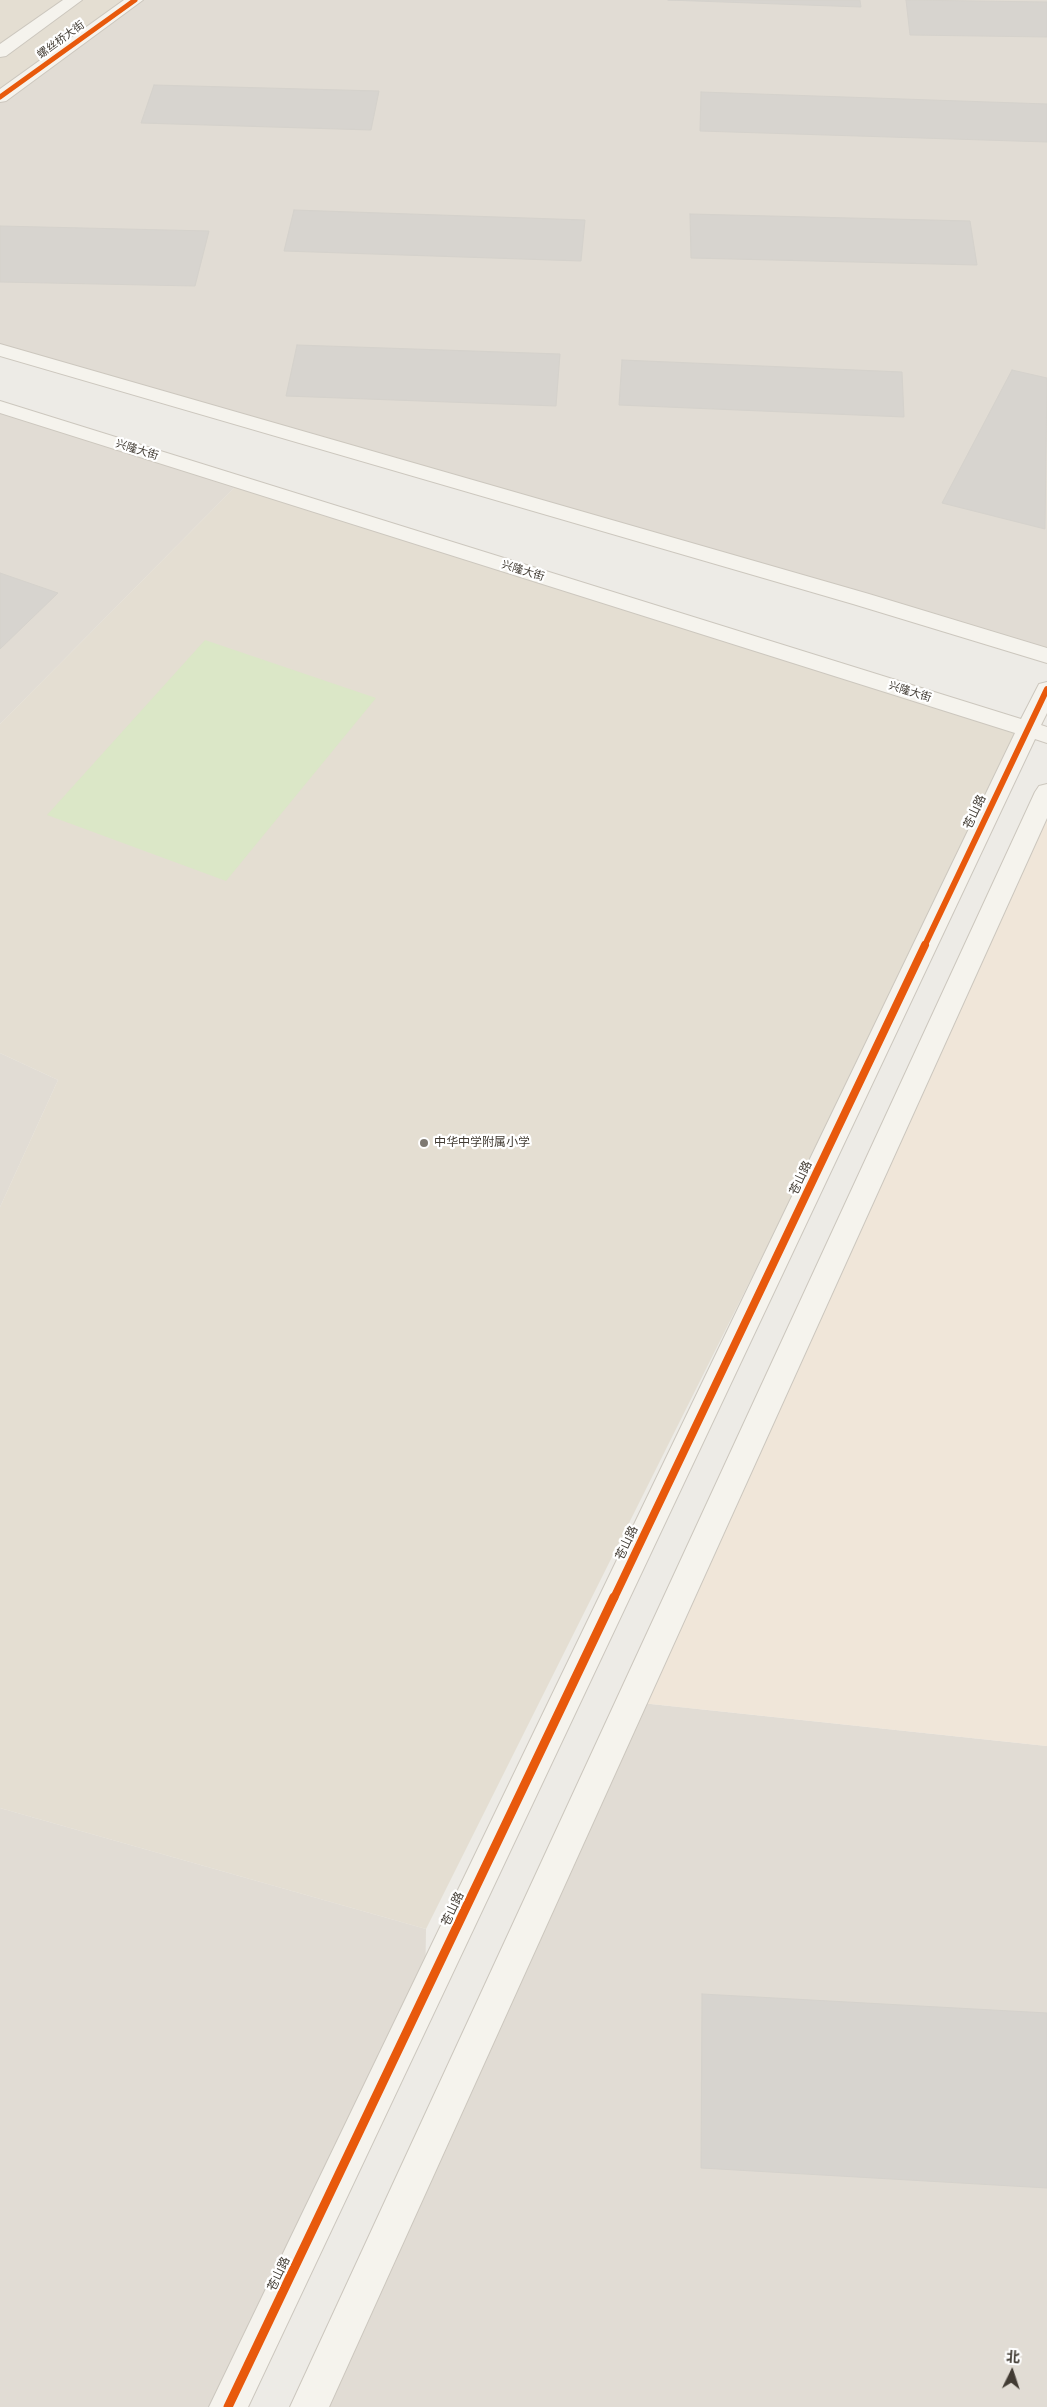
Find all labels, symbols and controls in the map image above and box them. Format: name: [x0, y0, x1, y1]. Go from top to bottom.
street label: 螺丝桥大街: [35, 18, 87, 62]
street label: 兴隆大街: [114, 437, 160, 463]
street label: 兴隆大街: [500, 558, 546, 584]
street label: 兴隆大街: [887, 679, 933, 705]
street label: 苍山路: [961, 793, 989, 831]
place label: 中华中学附属小学: [434, 1136, 530, 1150]
marker: 中华中学附属小学: [418, 1137, 430, 1149]
street label: 苍山路: [787, 1159, 815, 1197]
street label: 苍山路: [613, 1524, 641, 1562]
street label: 苍山路: [439, 1890, 467, 1928]
street label: 苍山路: [265, 2255, 293, 2293]
north arrow: [987, 2347, 1037, 2397]
text: 北: [1005, 2347, 1021, 2367]

